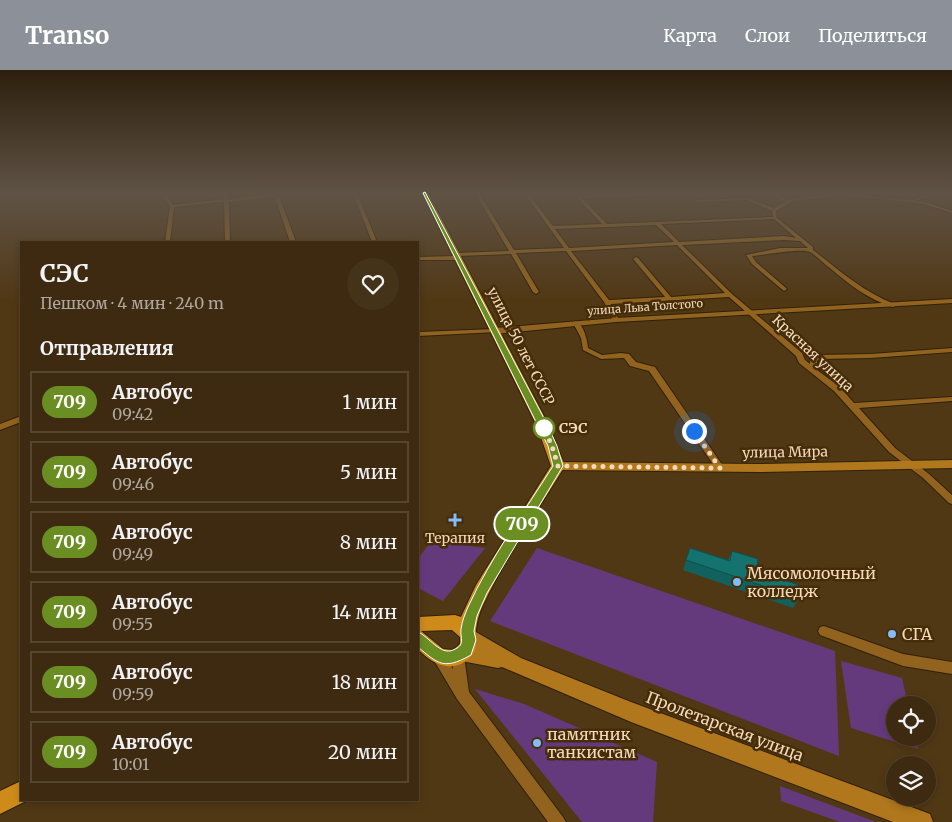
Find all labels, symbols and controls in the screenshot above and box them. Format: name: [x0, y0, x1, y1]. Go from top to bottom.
text: Transo: [25, 20, 109, 51]
text: Карта: [663, 24, 717, 47]
text: Слои: [745, 24, 790, 47]
text: Поделиться: [818, 24, 927, 47]
text: СЭС: [40, 258, 89, 289]
button: heart: [347, 258, 399, 310]
street label: улица 50 лет СССР: [483, 284, 559, 408]
text: Пешком · 4 мин · 240 m: [40, 293, 224, 313]
street label: улица Льва Толстого: [587, 296, 704, 318]
street label: Красная улица: [769, 311, 858, 396]
text: Отправления: [40, 336, 174, 360]
text: Автобус: [112, 380, 193, 404]
text: 709: [53, 390, 86, 413]
text: 1 мин: [342, 390, 397, 414]
text: 09:42: [112, 404, 153, 424]
marker: СЭС: [533, 417, 555, 439]
place label: СЭС: [559, 419, 588, 437]
your location: [682, 419, 707, 444]
street label: улица Мира: [742, 442, 829, 462]
text: Автобус: [112, 450, 193, 474]
text: 709: [53, 460, 86, 483]
text: 5 мин: [340, 460, 397, 484]
text: 09:46: [112, 474, 154, 494]
line badge: 709: [493, 508, 551, 540]
text: 709: [505, 512, 539, 535]
marker: Терапия: [448, 513, 462, 527]
text: Автобус: [112, 520, 193, 544]
place label: Терапия: [425, 529, 485, 547]
text: 709: [53, 530, 86, 553]
text: 8 мин: [340, 530, 397, 554]
text: 09:49: [112, 544, 153, 564]
place label: Мясомолочный колледж: [747, 563, 876, 601]
marker: Мясомолочный колледж: [731, 576, 743, 588]
text: Автобус: [112, 590, 193, 614]
text: 709: [53, 600, 86, 623]
text: 14 мин: [332, 600, 397, 624]
text: 09:55: [112, 614, 153, 634]
place label: СГА: [902, 624, 933, 644]
marker: СГА: [886, 628, 898, 640]
text: Автобус: [112, 660, 193, 684]
text: 709: [53, 670, 86, 693]
text: 18 мин: [332, 670, 397, 694]
text: 09:59: [112, 684, 154, 704]
street label: Пролетарская улица: [643, 687, 807, 765]
map controls: [886, 696, 936, 806]
button: locate: [886, 696, 936, 746]
place label: памятник танкистам: [547, 724, 636, 762]
text: Автобус: [112, 730, 193, 754]
marker: памятник танкистам: [531, 737, 543, 749]
text: 709: [53, 740, 86, 763]
text: 20 мин: [328, 740, 397, 764]
text: 10:01: [112, 754, 149, 774]
button: layers: [886, 756, 936, 806]

